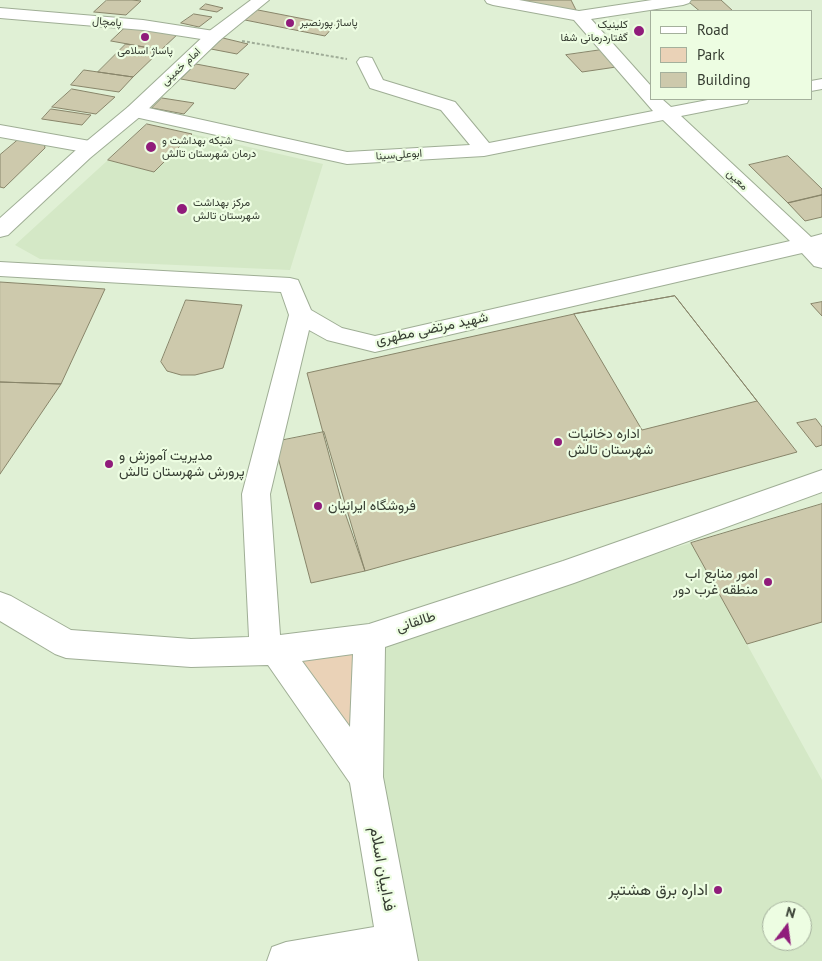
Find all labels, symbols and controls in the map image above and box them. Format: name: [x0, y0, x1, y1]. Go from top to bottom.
legend: [650, 10, 812, 100]
street label: پامچال: [92, 14, 122, 30]
place label: پاساژ پورنصیر: [300, 16, 358, 30]
marker: پاساژ پورنصیر: [284, 17, 296, 29]
place label: کلینیک گفتاردرمانی شفا: [560, 18, 628, 44]
text: Road: [697, 20, 729, 39]
marker: کلینیک گفتاردرمانی شفا: [632, 24, 646, 38]
marker: پاساژ اسلامی: [139, 31, 151, 43]
place label: پاساژ اسلامی: [117, 44, 173, 58]
street label: امام خمینی: [158, 45, 204, 89]
text: Park: [697, 45, 725, 64]
text: Building: [697, 70, 751, 89]
place label: شبکه بهداشت و درمان شهرستان تالش: [162, 134, 256, 160]
marker: شبکه بهداشت و درمان شهرستان تالش: [144, 140, 158, 154]
street label: ابوعلی‌سینا: [375, 147, 423, 163]
street label: معین: [724, 167, 750, 193]
place label: مرکز بهداشت شهرستان تالش: [193, 196, 260, 222]
marker: مرکز بهداشت شهرستان تالش: [175, 202, 189, 216]
street label: شهید مرتضی مطهری: [374, 309, 490, 349]
place label: اداره دخانیات شهرستان تالش: [568, 426, 653, 458]
marker: اداره دخانیات شهرستان تالش: [552, 436, 564, 448]
place label: مدیریت آموزش و پرورش شهرستان تالش: [119, 448, 244, 481]
marker: مدیریت آموزش و پرورش شهرستان تالش: [103, 458, 115, 470]
place label: فروشگاه ایرانیان: [328, 498, 416, 514]
marker: فروشگاه ایرانیان: [312, 500, 324, 512]
place label: امور منابع اب منطقه غرب دور: [673, 566, 758, 598]
marker: امور منابع اب منطقه غرب دور: [762, 576, 774, 588]
street label: طالقانی: [394, 608, 438, 636]
street label: فداییان اسلام: [365, 825, 399, 913]
place label: اداره برق هشتپر: [608, 880, 708, 900]
marker: اداره برق هشتپر: [712, 884, 724, 896]
north arrow: [762, 901, 812, 951]
text: N: [784, 903, 797, 922]

